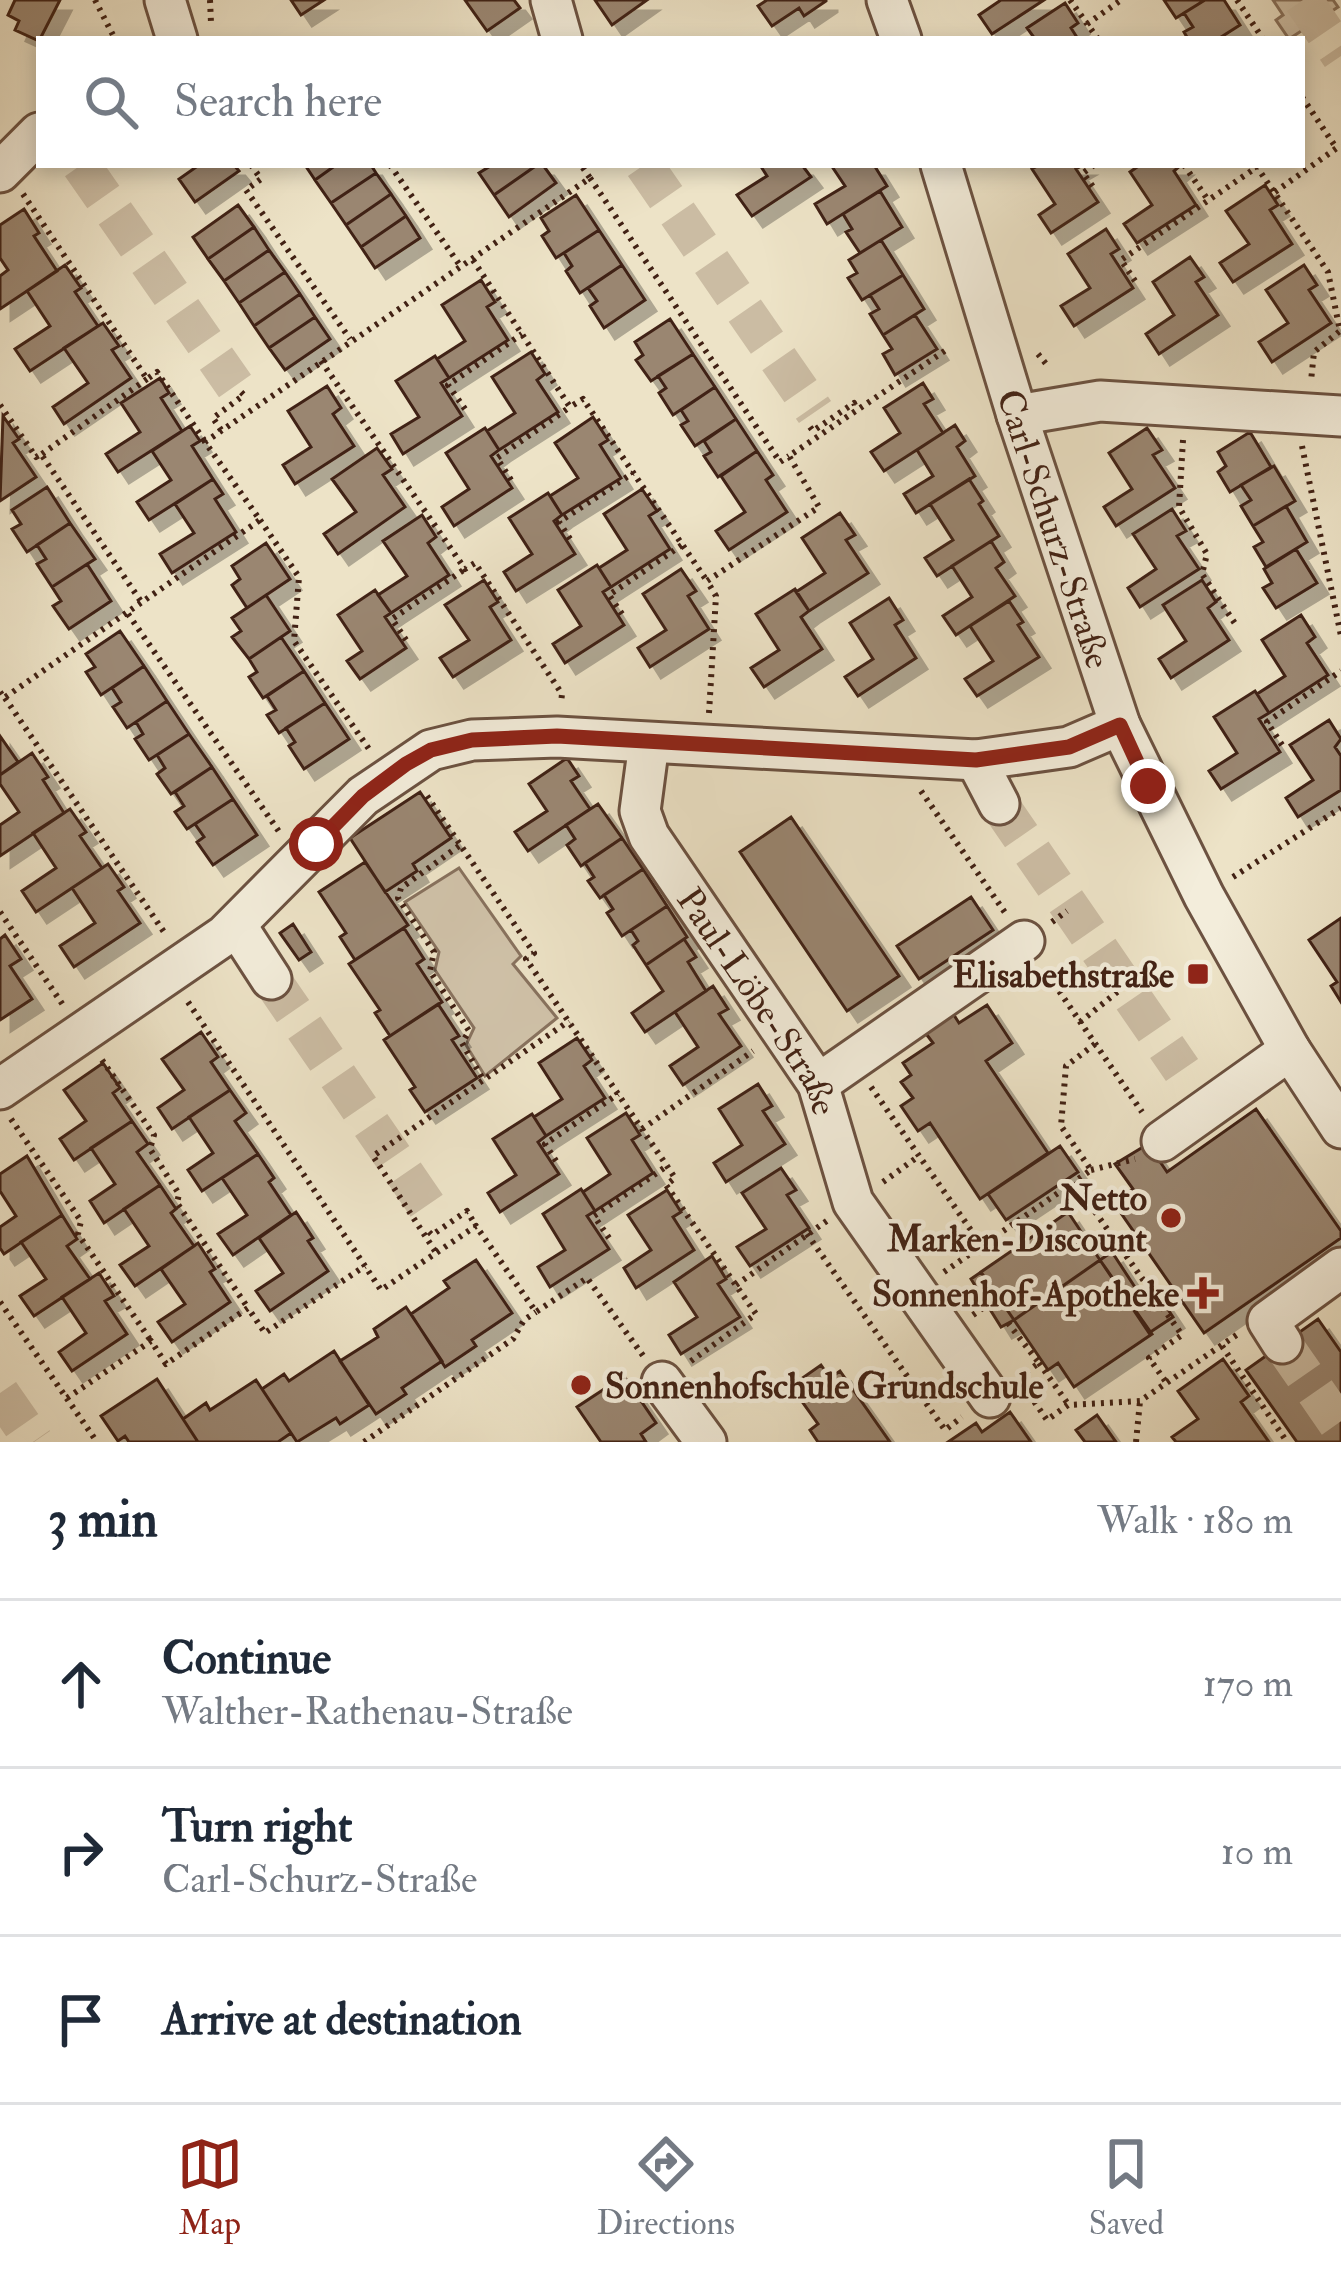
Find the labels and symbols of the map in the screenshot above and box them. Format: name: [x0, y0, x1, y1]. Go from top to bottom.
street label: Carl-Schurz-Straße: [987, 384, 1121, 674]
route end: [1121, 759, 1175, 813]
route start: [289, 817, 343, 871]
street label: Paul-Löbe-Straße: [667, 879, 847, 1120]
place label: Elisabethstraße: [952, 953, 1174, 998]
marker: Elisabethstraße: [1185, 961, 1211, 987]
place label: Netto Marken-Discount: [886, 1176, 1147, 1262]
marker: Netto Marken-Discount: [1158, 1205, 1184, 1231]
place label: Sonnenhof-Apotheke: [872, 1272, 1179, 1317]
marker: Sonnenhof-Apotheke: [1190, 1280, 1216, 1306]
place label: Sonnenhofschule Grundschule: [605, 1364, 1044, 1409]
marker: Sonnenhofschule Grundschule: [568, 1372, 594, 1398]

